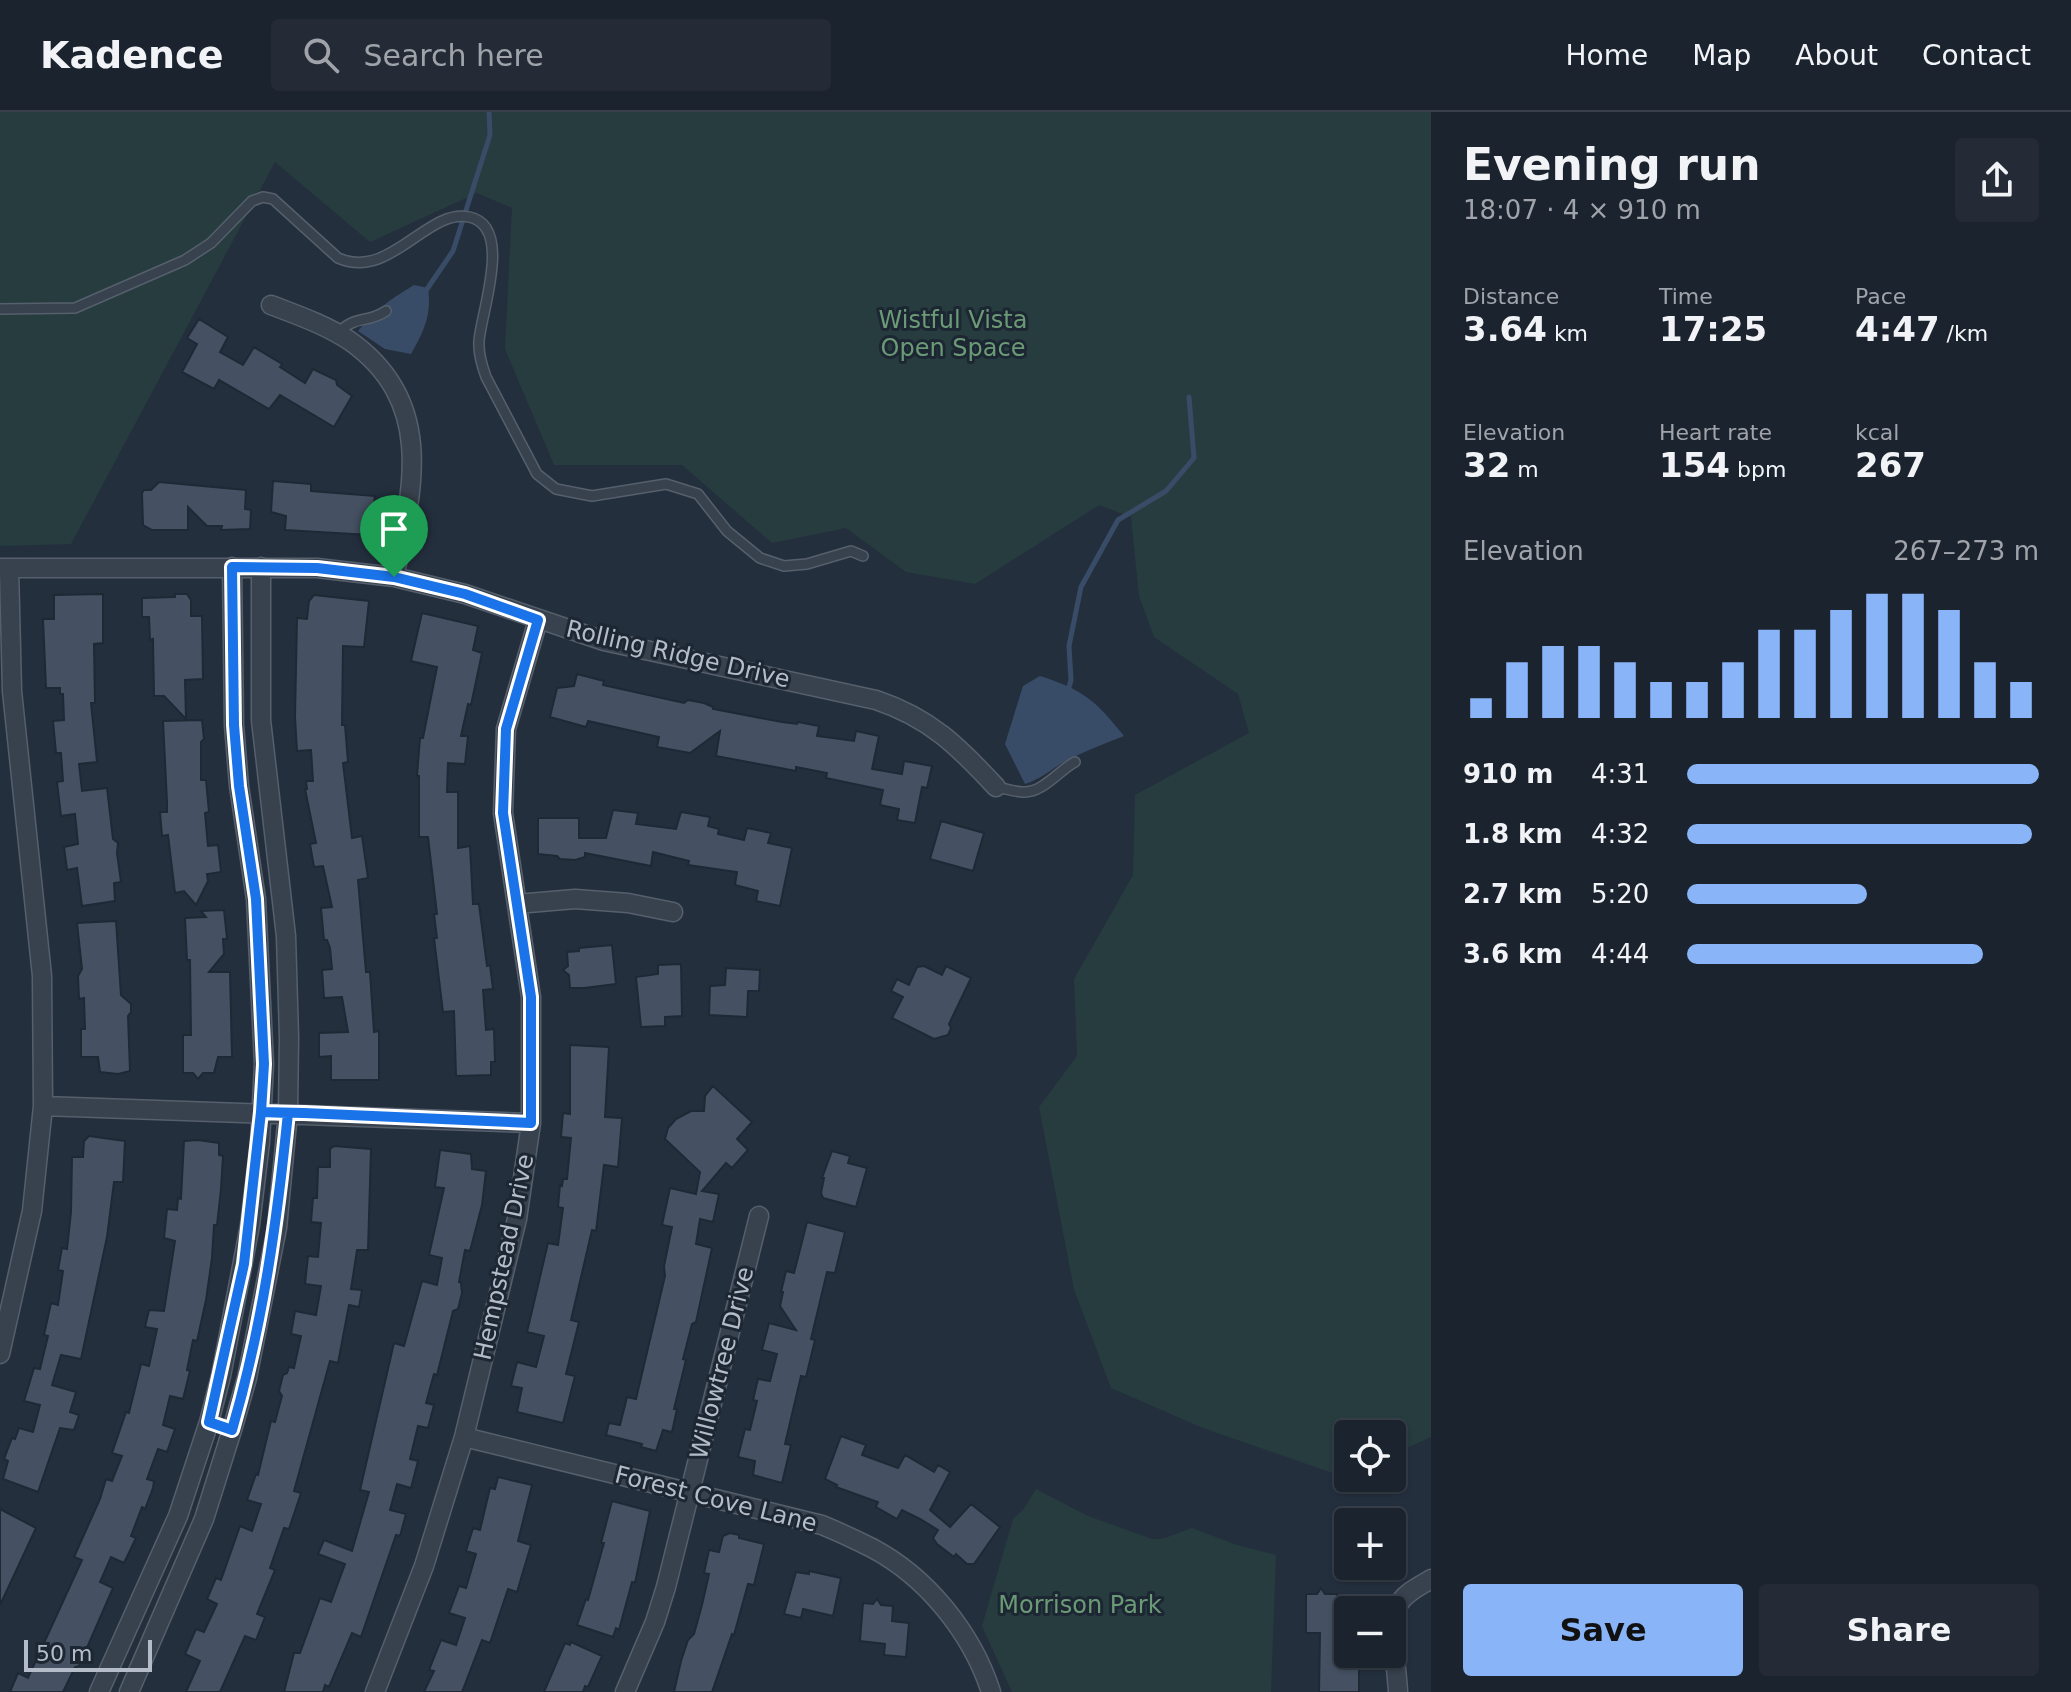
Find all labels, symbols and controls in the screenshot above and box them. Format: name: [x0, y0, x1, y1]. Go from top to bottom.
search box: [271, 19, 831, 91]
text: Kadence: [40, 33, 223, 77]
icon: search: [299, 33, 343, 77]
text: Search here: [363, 38, 544, 73]
text: Home: [1565, 39, 1648, 72]
text: Map: [1692, 39, 1751, 72]
text: About: [1795, 39, 1878, 72]
text: Contact: [1922, 39, 2031, 72]
button: share: [1955, 138, 2039, 222]
text: Evening run: [1463, 139, 1760, 190]
text: 18:07 · 4 × 910 m: [1463, 195, 1701, 225]
text: Distance: [1463, 284, 1559, 309]
text: Time: [1659, 284, 1713, 309]
text: Pace: [1855, 284, 1906, 309]
park label: Wistful Vista Open Space: [879, 306, 1027, 362]
text: 3.64: [1463, 309, 1547, 349]
text: 17:25: [1659, 309, 1767, 349]
text: 4:47: [1855, 309, 1940, 349]
text: km: [1547, 321, 1588, 346]
text: /km: [1940, 321, 1988, 346]
text: Elevation: [1463, 420, 1565, 445]
text: Heart rate: [1659, 420, 1772, 445]
text: kcal: [1855, 420, 1899, 445]
text: 32: [1463, 445, 1510, 485]
text: 154: [1659, 445, 1730, 485]
text: 267: [1855, 445, 1926, 485]
text: m: [1510, 457, 1539, 482]
text: bpm: [1730, 457, 1786, 482]
pin: [360, 495, 428, 577]
icon: arrive: [372, 507, 416, 551]
text: Elevation: [1463, 536, 1584, 566]
text: 267–273 m: [1893, 536, 2039, 566]
street label: Rolling Ridge Drive: [563, 615, 793, 693]
text: 910 m: [1463, 759, 1553, 789]
text: 4:31: [1591, 759, 1649, 789]
text: 1.8 km: [1463, 819, 1563, 849]
text: 4:32: [1591, 819, 1649, 849]
text: 2.7 km: [1463, 879, 1563, 909]
text: 5:20: [1591, 879, 1649, 909]
text: 3.6 km: [1463, 939, 1563, 969]
text: 4:44: [1591, 939, 1649, 969]
street label: Hempstead Drive: [469, 1152, 539, 1362]
street label: Willowtree Drive: [685, 1264, 759, 1462]
map controls: [1334, 1420, 1406, 1668]
button: locate: [1334, 1420, 1406, 1492]
street label: Forest Cove Lane: [612, 1460, 820, 1538]
button: +: [1334, 1508, 1406, 1580]
button: Save: [1463, 1584, 1743, 1676]
button: Share: [1759, 1584, 2039, 1676]
park label: Morrison Park: [998, 1591, 1162, 1619]
button: −: [1334, 1596, 1406, 1668]
scale bar: [24, 1636, 152, 1672]
text: 50 m: [36, 1641, 92, 1666]

